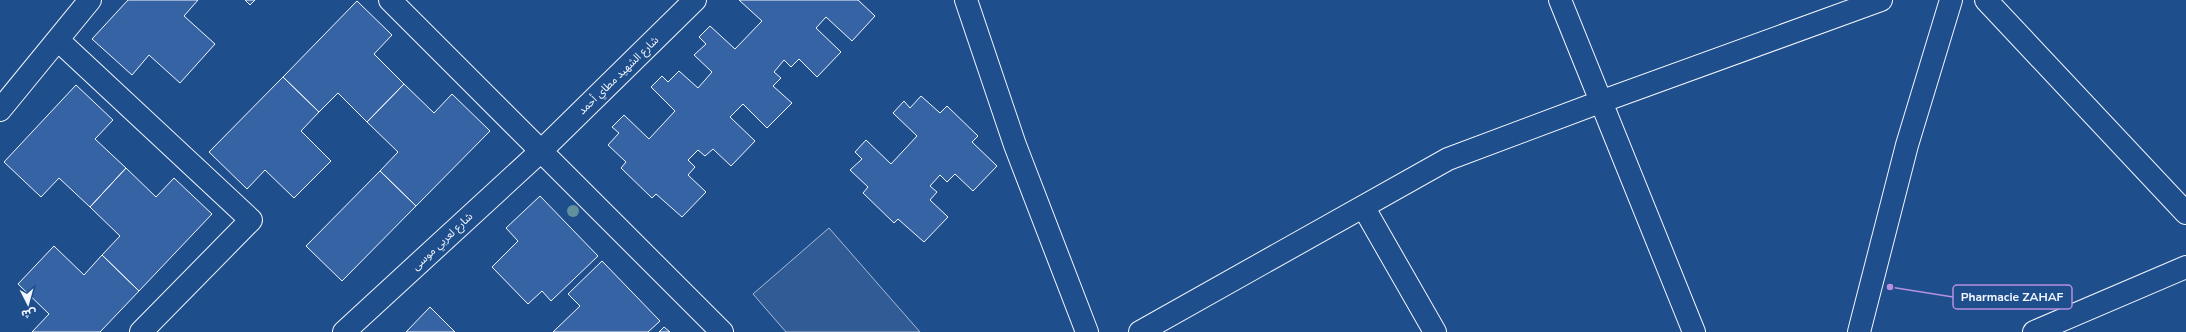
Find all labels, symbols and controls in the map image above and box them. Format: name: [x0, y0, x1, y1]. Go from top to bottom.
street label: شارع الشهيد مطاي أحمد: [575, 33, 663, 119]
street label: شارع لعربي موسى: [409, 209, 477, 275]
north arrow: [8, 284, 48, 324]
callout: Pharmacie ZAHAF: [1953, 285, 2072, 309]
text: Pharmacie ZAHAF: [1961, 289, 2064, 305]
text: ش: [21, 305, 37, 322]

